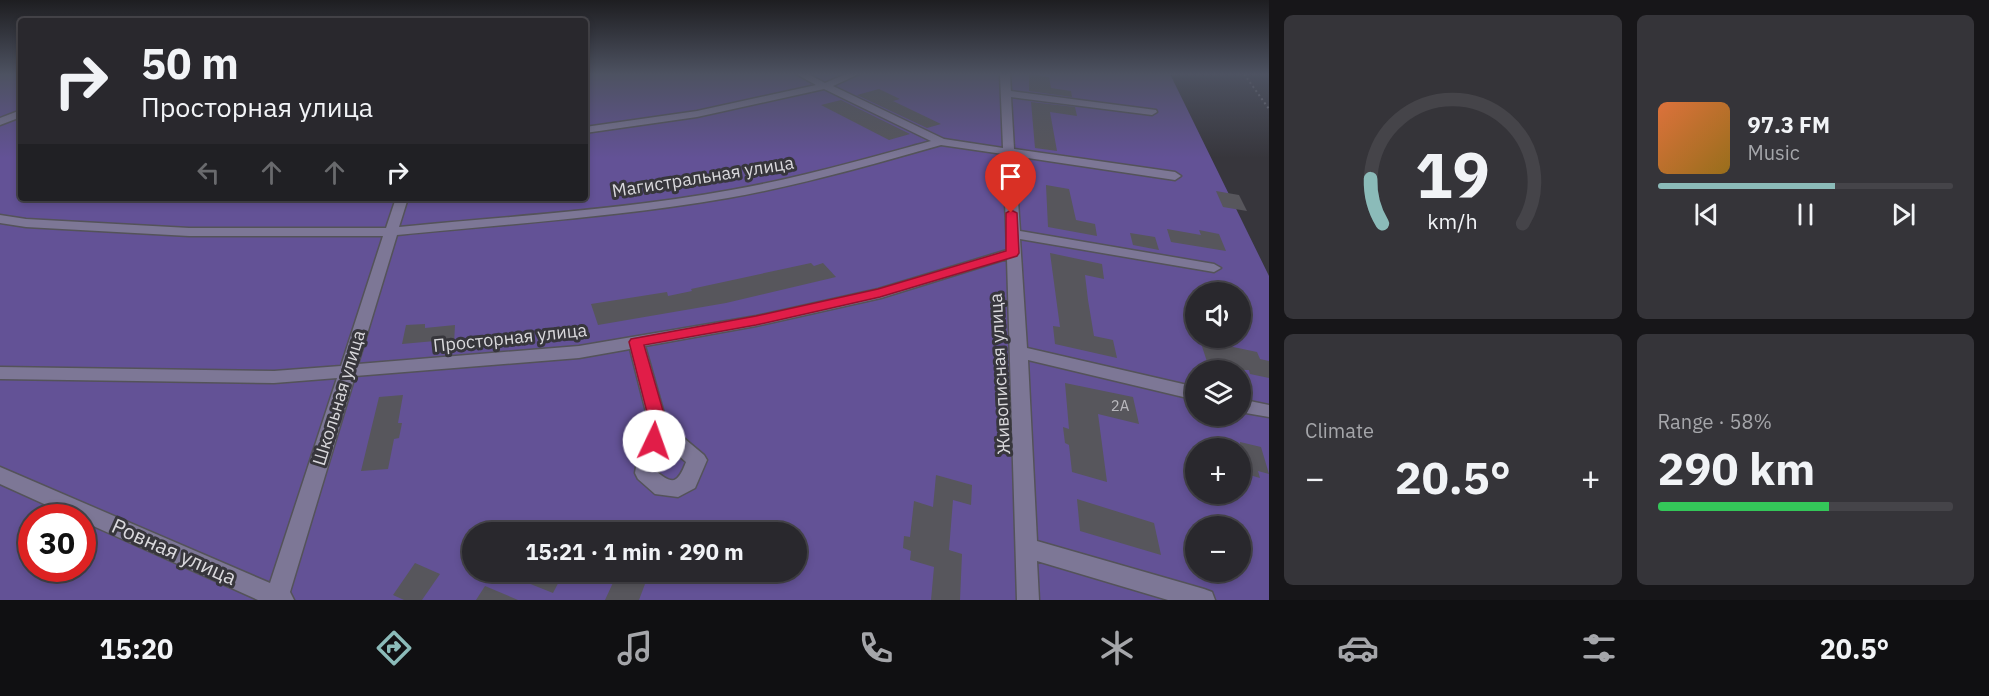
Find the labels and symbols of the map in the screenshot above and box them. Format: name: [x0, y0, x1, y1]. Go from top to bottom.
street label: Магистральная улица: [610, 151, 796, 202]
pin: [985, 151, 1036, 213]
street label: Живописная улица: [984, 292, 1015, 456]
street label: Просторная улица: [432, 318, 589, 357]
street label: Школьная улица: [307, 327, 370, 468]
house number: 2А: [1111, 396, 1130, 415]
position arrow: [622, 409, 686, 473]
speed limit sign: 30: [18, 504, 96, 582]
street label: Ровная улица: [108, 511, 241, 591]

